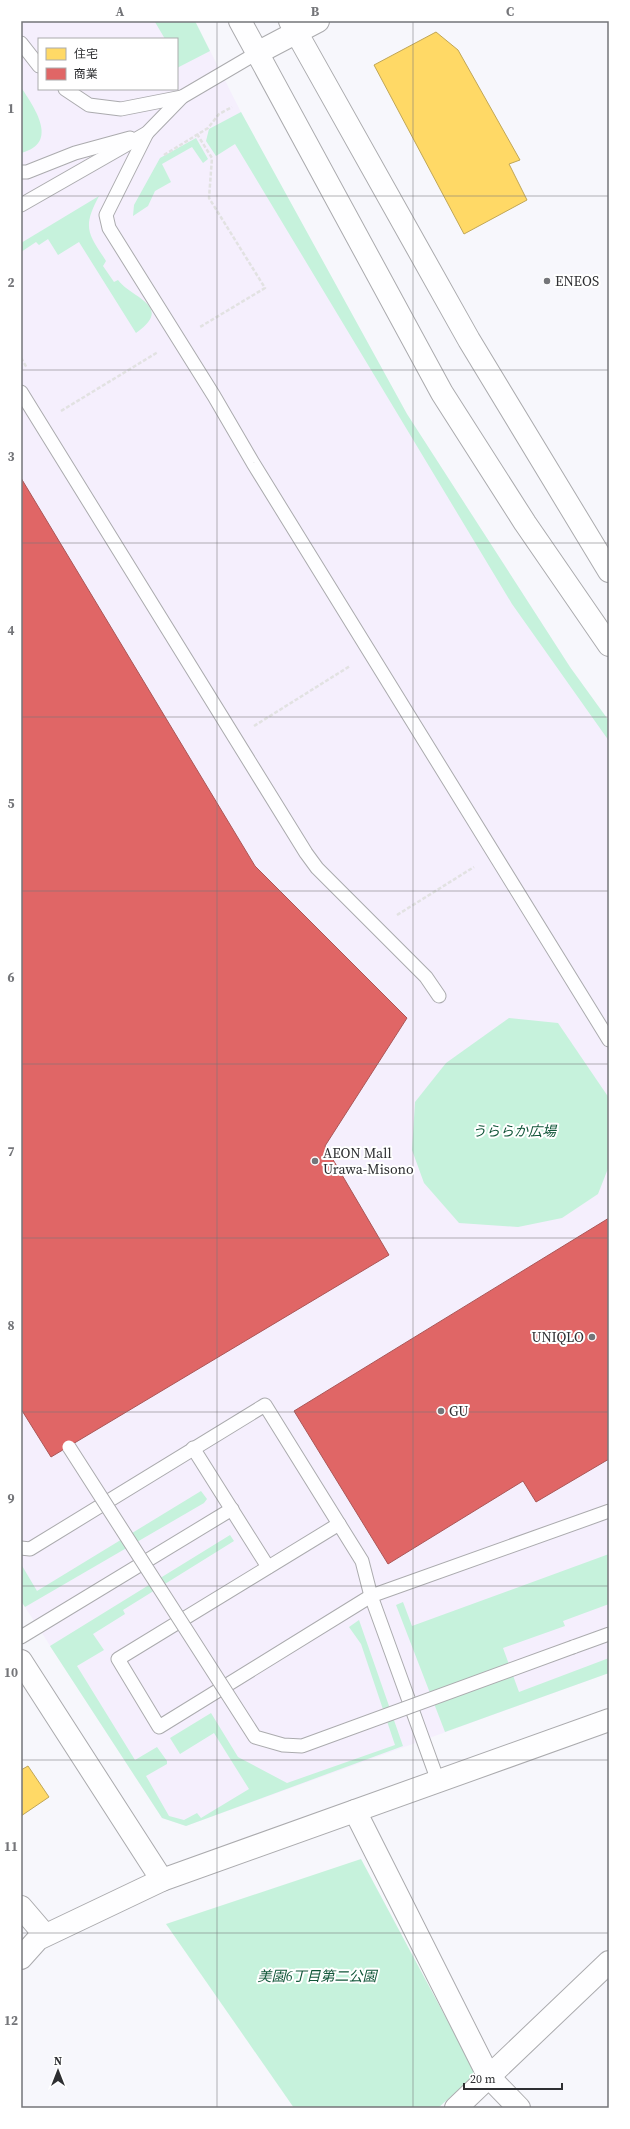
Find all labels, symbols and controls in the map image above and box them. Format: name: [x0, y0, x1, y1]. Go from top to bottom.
text: A: [116, 3, 125, 20]
text: B: [311, 3, 320, 20]
text: C: [506, 3, 514, 20]
legend: [38, 38, 178, 90]
text: 住宅: [74, 46, 98, 62]
text: 商業: [74, 66, 98, 82]
text: 1: [7, 100, 15, 117]
place label: ENEOS: [555, 271, 599, 291]
text: 2: [7, 274, 15, 291]
marker: ENEOS: [542, 276, 552, 286]
text: 3: [7, 448, 15, 465]
text: 4: [7, 622, 15, 639]
text: 5: [7, 795, 15, 812]
text: 6: [7, 969, 15, 986]
park label: うららか広場: [472, 1121, 558, 1141]
text: 7: [7, 1143, 15, 1160]
place label: AEON Mall Urawa-Misono: [323, 1143, 414, 1179]
marker: AEON Mall Urawa-Misono: [310, 1156, 320, 1166]
text: 8: [7, 1317, 15, 1334]
place label: UNIQLO: [531, 1327, 584, 1347]
marker: UNIQLO: [587, 1332, 597, 1342]
place label: GU: [449, 1401, 469, 1421]
marker: GU: [436, 1406, 446, 1416]
text: 9: [7, 1490, 15, 1507]
text: 10: [4, 1664, 18, 1681]
text: 11: [4, 1838, 18, 1855]
park label: 美園6丁目第二公園: [257, 1966, 379, 1986]
text: 12: [4, 2012, 18, 2029]
north arrow: [38, 2051, 78, 2091]
text: N: [54, 2054, 62, 2069]
scale bar: [464, 2065, 562, 2091]
text: 20 m: [470, 2071, 496, 2087]

